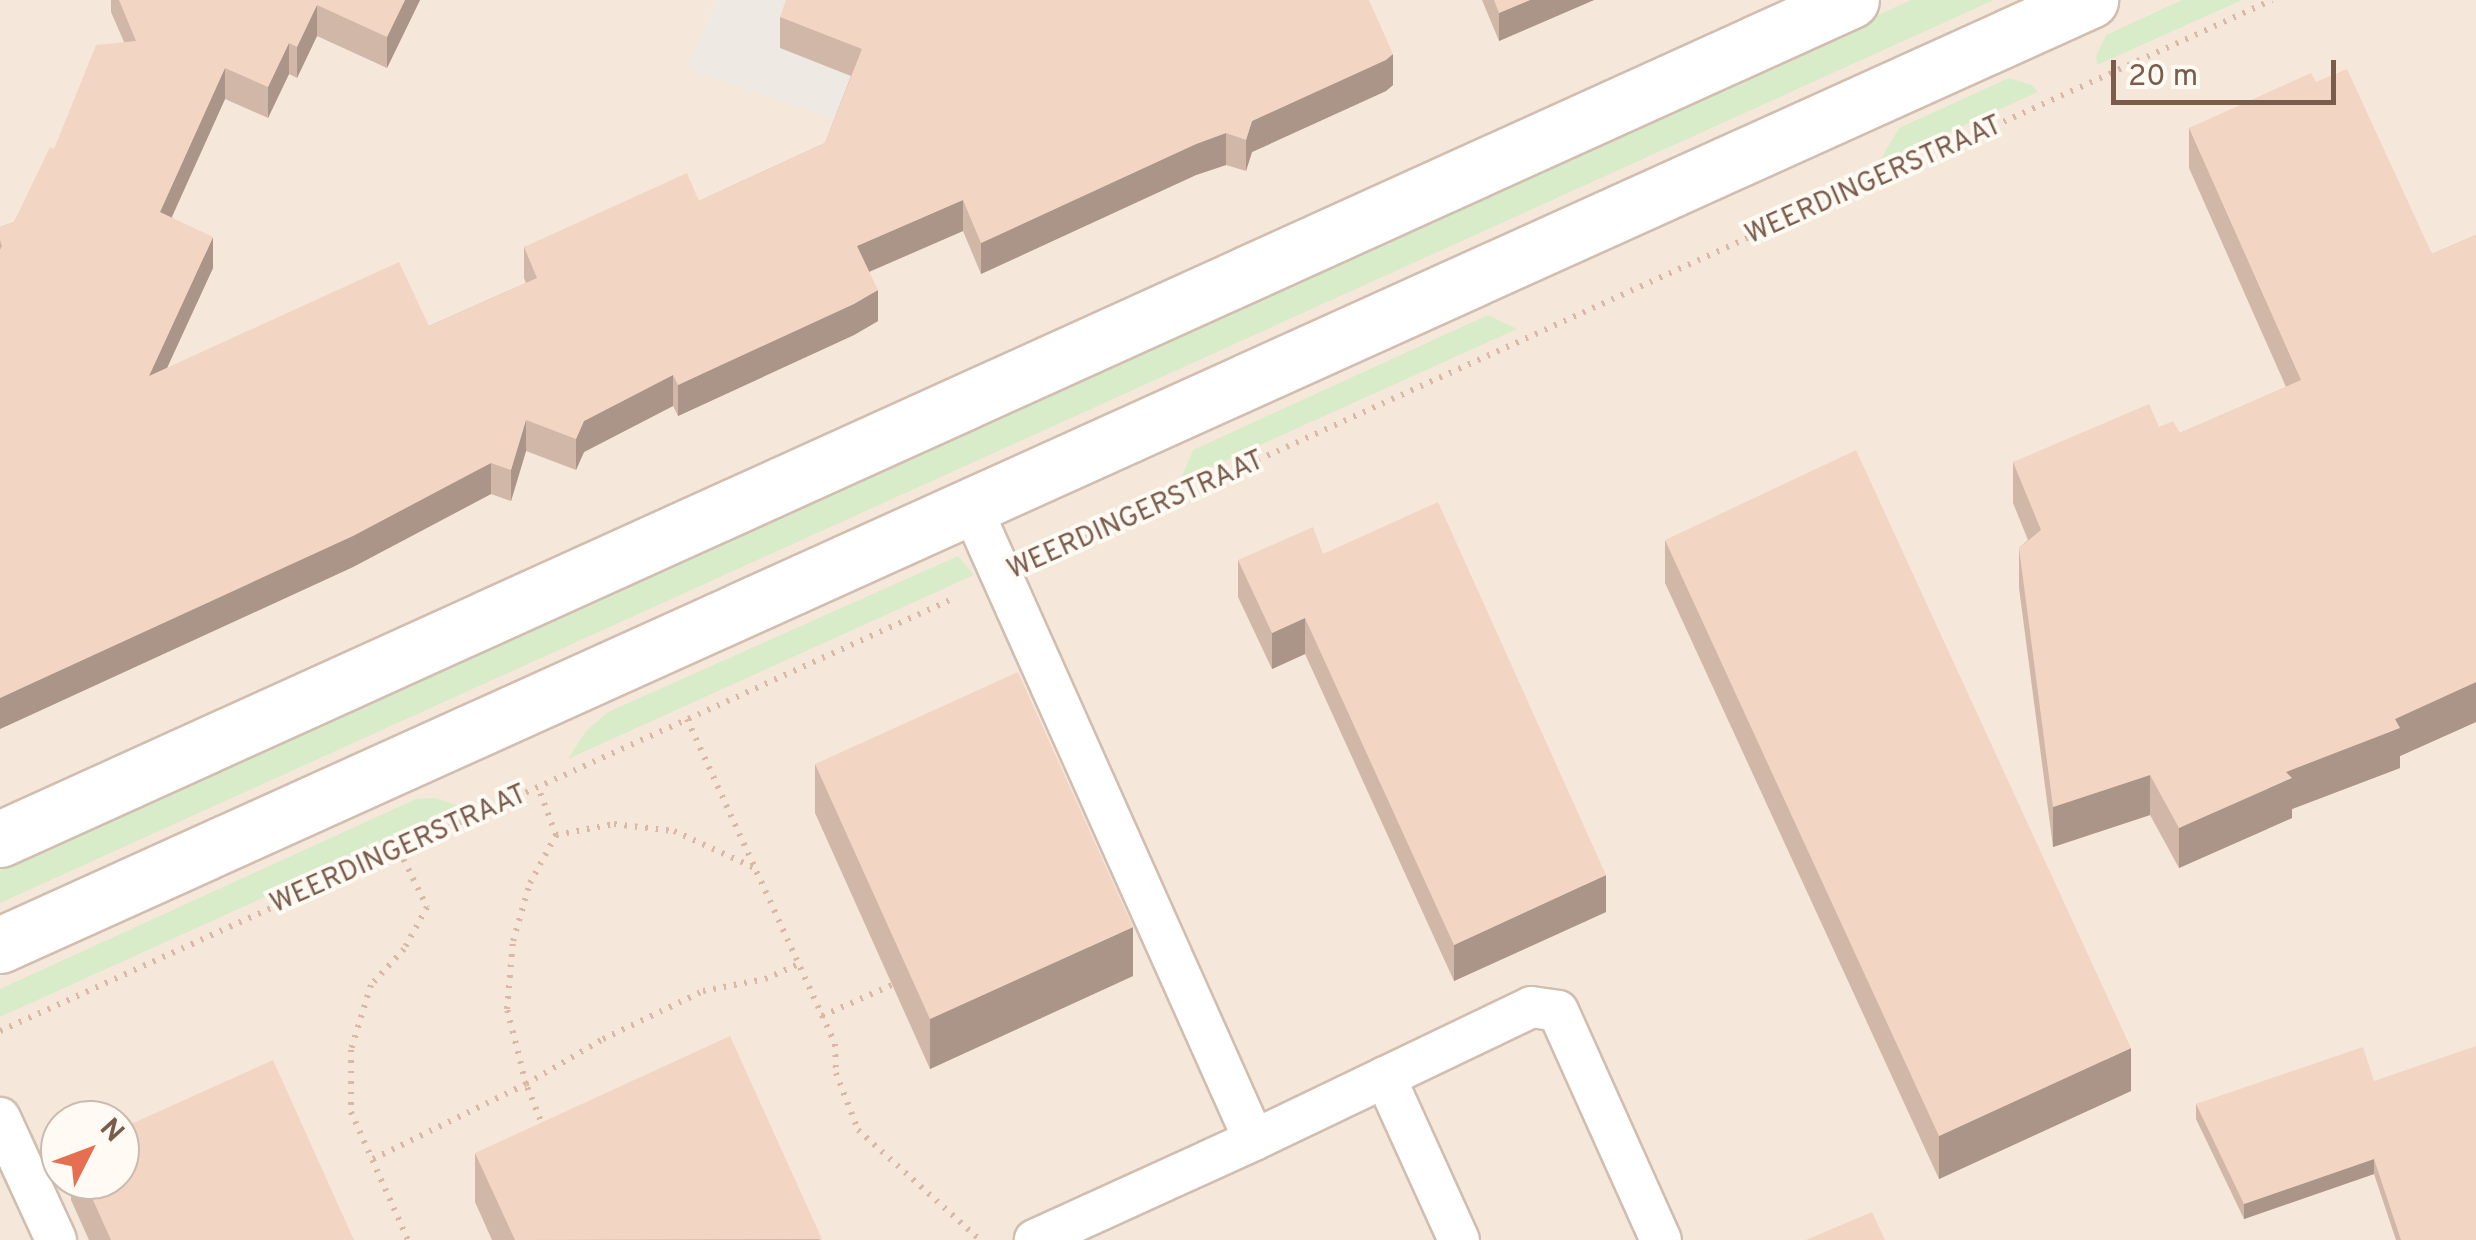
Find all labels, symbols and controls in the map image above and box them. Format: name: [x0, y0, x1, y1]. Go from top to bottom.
scale bar: [2116, 40, 2341, 102]
text: 20 m: [2128, 59, 2198, 96]
street label: WEERDINGERSTRAAT: [1740, 109, 2008, 253]
street label: WEERDINGERSTRAAT: [1002, 444, 1270, 588]
street label: WEERDINGERSTRAAT: [265, 778, 533, 922]
north arrow: [40, 1100, 140, 1200]
text: N: [91, 1112, 131, 1151]

